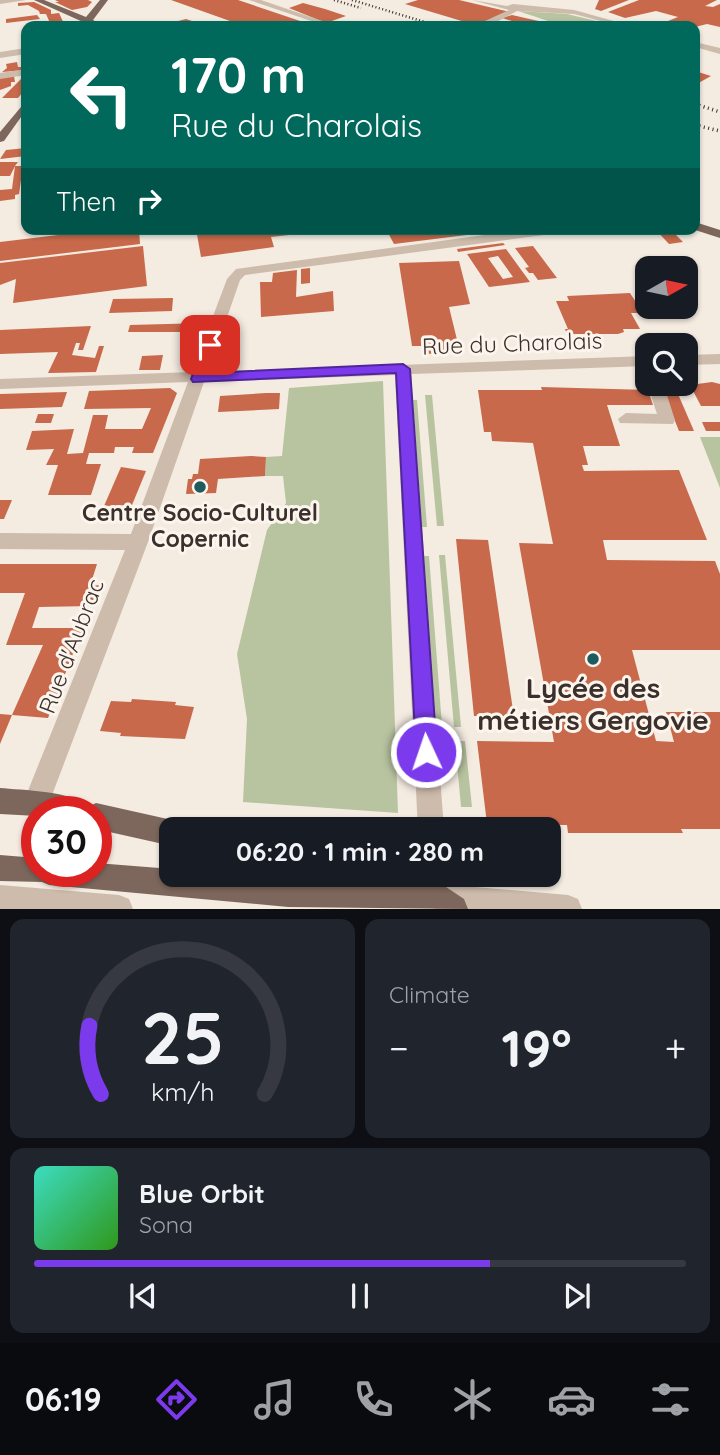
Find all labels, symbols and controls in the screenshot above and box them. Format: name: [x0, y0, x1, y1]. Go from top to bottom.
text: 170 m: [171, 44, 306, 105]
icon: left: [56, 49, 147, 140]
text: Rue du Charolais: [171, 105, 422, 145]
icon: right: [130, 182, 168, 220]
text: Then: [56, 185, 116, 218]
north arrow: [635, 256, 698, 318]
map controls: [635, 256, 698, 396]
pin: [180, 315, 240, 375]
street label: Rue du Charolais: [421, 325, 603, 361]
icon: arrive: [191, 326, 229, 364]
button: search: [635, 333, 698, 396]
marker: Centre Socio-Culturel Copernic: [192, 479, 208, 495]
place label: Centre Socio-Culturel Copernic: [82, 498, 318, 553]
street label: Rue d'Aubrac: [32, 574, 110, 717]
marker: Lycée des métiers Gergovie: [585, 651, 601, 667]
place label: Lycée des métiers Gergovie: [477, 670, 709, 737]
position arrow: [389, 715, 463, 789]
speed limit sign: 30: [21, 796, 112, 887]
text: 06:20 · 1 min · 280 m: [236, 835, 484, 868]
text: Climate: [389, 980, 470, 1009]
text: 25: [141, 992, 224, 1083]
text: 19°: [502, 1015, 572, 1080]
text: −: [389, 1024, 409, 1072]
text: +: [665, 1024, 686, 1072]
text: km/h: [151, 1076, 214, 1107]
text: Blue Orbit: [139, 1177, 265, 1210]
text: Sona: [139, 1210, 193, 1239]
icon: previous: [124, 1277, 162, 1315]
icon: pause: [341, 1277, 379, 1315]
icon: next: [558, 1277, 596, 1315]
icon: directions: [152, 1375, 201, 1424]
icon: music: [250, 1375, 299, 1424]
icon: phone: [349, 1375, 398, 1424]
icon: climate: [448, 1375, 497, 1424]
icon: car: [547, 1375, 596, 1424]
icon: filters: [646, 1375, 695, 1424]
text: 06:19: [25, 1379, 102, 1419]

